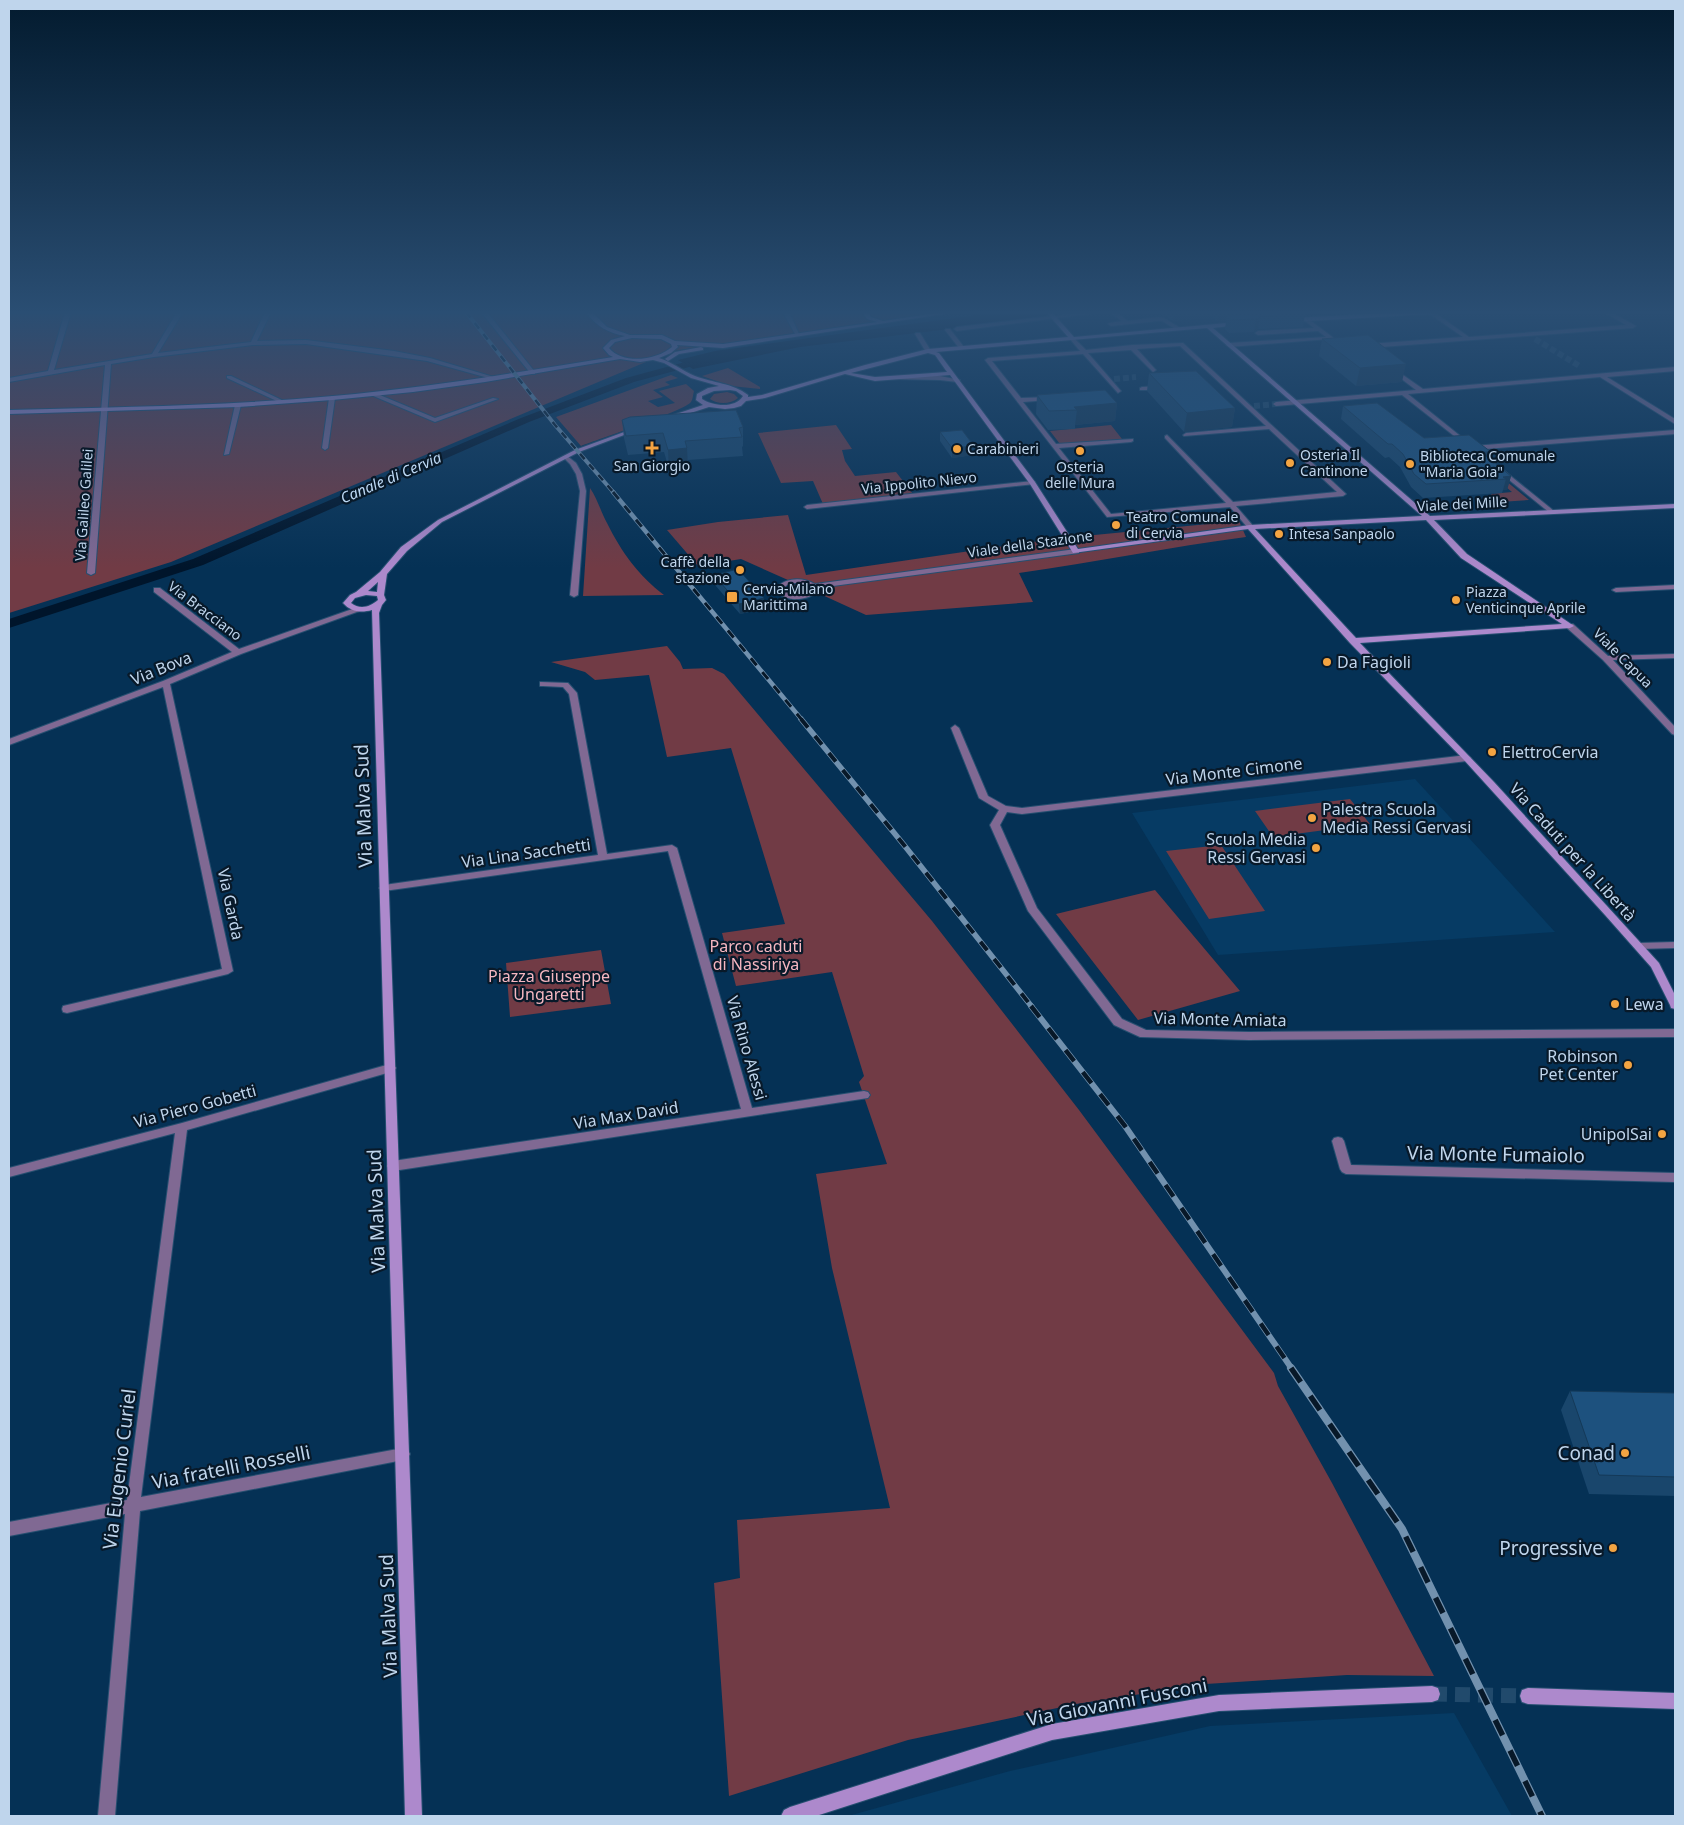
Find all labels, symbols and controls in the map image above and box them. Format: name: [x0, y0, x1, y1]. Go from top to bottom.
place label: Carabinieri: [967, 439, 1039, 458]
marker: San Giorgio: [645, 441, 659, 455]
marker: Carabinieri: [951, 443, 963, 455]
marker: Osteria delle Mura: [1074, 445, 1086, 457]
place label: Osteria Il Cantinone: [1300, 445, 1368, 480]
place label: Biblioteca Comunale "Maria Goia": [1420, 446, 1555, 481]
water label: Canale di Cervia: [337, 447, 445, 507]
street label: Via Galileo Galilei: [70, 448, 97, 562]
place label: San Giorgio: [614, 456, 690, 475]
place label: Osteria delle Mura: [1045, 457, 1115, 492]
marker: Osteria Il Cantinone: [1284, 457, 1296, 469]
marker: Biblioteca Comunale "Maria Goia": [1404, 458, 1416, 470]
street label: Via Ippolito Nievo: [860, 467, 978, 498]
street label: Viale dei Mille: [1416, 492, 1508, 515]
place label: Teatro Comunale di Cervia: [1126, 507, 1238, 542]
marker: Teatro Comunale di Cervia: [1110, 519, 1122, 531]
place label: Intesa Sanpaolo: [1289, 524, 1395, 543]
street label: Viale della Stazione: [966, 525, 1094, 562]
marker: Intesa Sanpaolo: [1273, 528, 1285, 540]
place label: Caffè della stazione: [661, 552, 730, 587]
marker: Caffè della stazione: [734, 564, 746, 576]
street label: Via Bracciano: [164, 577, 246, 645]
place label: Cervia-Milano Marittima: [743, 579, 834, 614]
place label: Piazza Venticinque Aprile: [1466, 582, 1586, 617]
marker: Cervia-Milano Marittima: [725, 590, 739, 604]
marker: Piazza Venticinque Aprile: [1450, 594, 1462, 606]
street label: Viale Capua: [1589, 624, 1657, 692]
street label: Via Bova: [127, 646, 195, 690]
place label: Da Fagioli: [1337, 651, 1411, 673]
marker: Da Fagioli: [1321, 656, 1333, 668]
place label: ElettroCervia: [1502, 741, 1599, 763]
street label: Via Malva Sud: [348, 744, 378, 868]
marker: ElettroCervia: [1486, 746, 1498, 758]
street label: Via Monte Cimone: [1164, 752, 1304, 790]
street label: Via Caduti per la Libertà: [1505, 778, 1641, 926]
place label: Palestra Scuola Media Ressi Gervasi: [1322, 798, 1471, 838]
marker: Palestra Scuola Media Ressi Gervasi: [1306, 812, 1318, 824]
place label: Scuola Media Ressi Gervasi: [1206, 828, 1306, 868]
street label: Via Lina Sacchetti: [460, 833, 592, 873]
marker: Scuola Media Ressi Gervasi: [1310, 842, 1322, 854]
street label: Via Garda: [213, 866, 249, 942]
park label: Parco caduti di Nassiriya: [710, 935, 802, 975]
park label: Piazza Giuseppe Ungaretti: [488, 965, 610, 1005]
street label: Via Rino Alessi: [722, 993, 772, 1103]
place label: Lewa: [1625, 993, 1664, 1015]
marker: Lewa: [1609, 998, 1621, 1010]
street label: Via Monte Amiata: [1153, 1007, 1287, 1031]
place label: Robinson Pet Center: [1539, 1045, 1618, 1085]
marker: Robinson Pet Center: [1622, 1059, 1634, 1071]
street label: Via Piero Gobetti: [131, 1079, 259, 1133]
street label: Via Max David: [572, 1096, 680, 1134]
place label: UnipolSai: [1581, 1123, 1652, 1145]
marker: UnipolSai: [1656, 1128, 1668, 1140]
street label: Via Monte Fumaiolo: [1407, 1139, 1585, 1169]
street label: Via Malva Sud: [361, 1149, 391, 1273]
street label: Via Eugenio Curiel: [96, 1387, 142, 1551]
street label: Via fratelli Rosselli: [150, 1439, 312, 1495]
place label: Conad: [1557, 1440, 1615, 1466]
marker: Conad: [1619, 1447, 1631, 1459]
place label: Progressive: [1499, 1535, 1603, 1561]
marker: Progressive: [1607, 1542, 1619, 1554]
street label: Via Malva Sud: [373, 1554, 403, 1678]
street label: Via Giovanni Fusconi: [1025, 1672, 1209, 1732]

